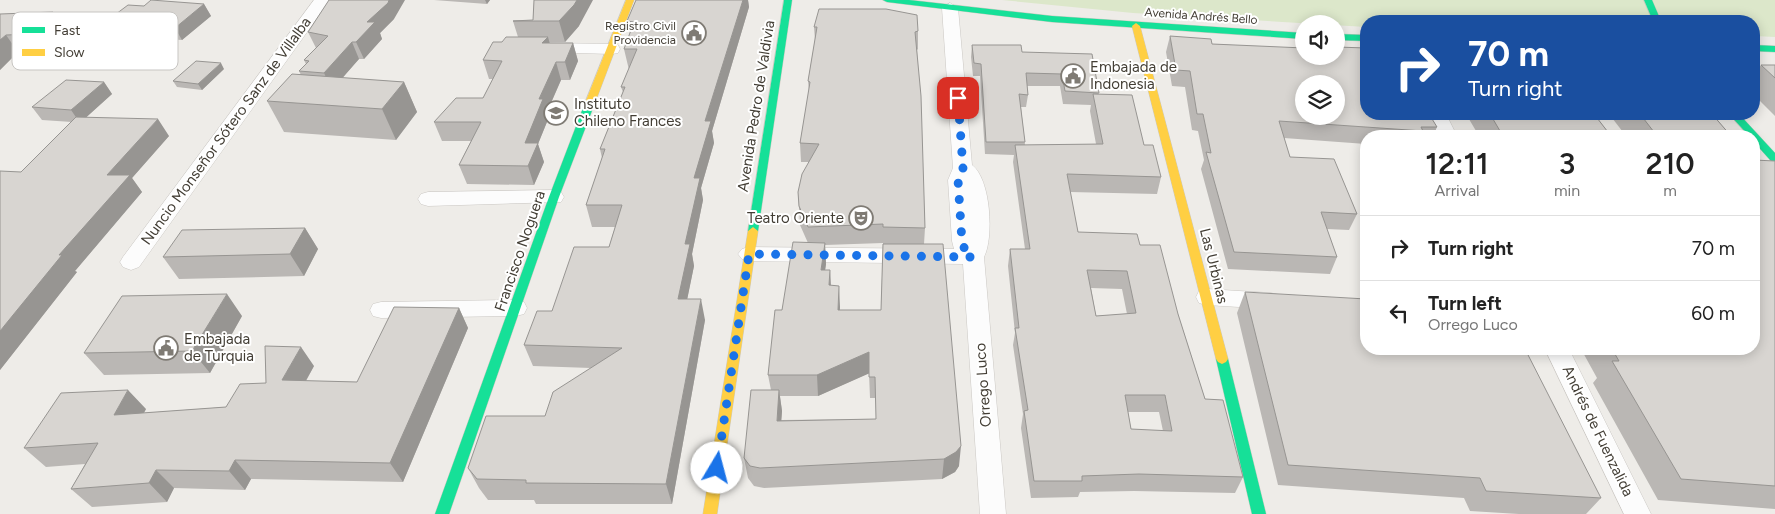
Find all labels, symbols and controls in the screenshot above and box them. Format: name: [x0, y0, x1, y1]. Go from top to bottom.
street label: Avenida Andrés Bello: [1144, 5, 1258, 27]
legend: [12, 12, 178, 70]
street label: Nuncio Monseñor Sótero Sanz de Villalba: [137, 14, 315, 248]
map controls: [1295, 15, 1345, 125]
button: sound: [1295, 15, 1345, 65]
place label: Registro Civil Providencia: [605, 19, 676, 47]
street label: Avenida Pedro de Valdivia: [734, 19, 778, 193]
public building icon: Registro Civil Providencia: [681, 20, 707, 46]
text: Fast: [54, 22, 80, 39]
text: 70 m: [1468, 33, 1549, 75]
icon: right: [1385, 35, 1450, 100]
text: Slow: [54, 44, 85, 61]
place label: Embajada de Indonesia: [1090, 58, 1177, 93]
public building icon: Embajada de Indonesia: [1060, 63, 1086, 89]
button: layers: [1295, 75, 1345, 125]
text: Turn right: [1468, 75, 1563, 102]
pin: [937, 77, 979, 119]
icon: arrive: [944, 84, 972, 112]
place label: Instituto Chileno Frances: [574, 95, 681, 130]
school or university icon: Instituto Chileno Frances: [543, 100, 569, 126]
text: 12:11: [1425, 145, 1489, 182]
text: 3: [1559, 145, 1575, 182]
text: 210: [1646, 145, 1695, 182]
text: Arrival: [1434, 181, 1480, 200]
text: min: [1554, 181, 1580, 200]
text: m: [1663, 181, 1677, 200]
street label: Francisco Noguera: [491, 188, 549, 314]
theatre icon: Teatro Oriente: [848, 205, 874, 231]
place label: Teatro Oriente: [747, 209, 844, 227]
street label: Las Urbinas: [1196, 226, 1232, 306]
icon: right: [1385, 234, 1413, 262]
text: Turn right: [1428, 237, 1514, 260]
text: 70 m: [1692, 237, 1735, 260]
text: Turn left: [1428, 292, 1502, 315]
icon: left: [1385, 299, 1413, 327]
text: 60 m: [1691, 302, 1735, 325]
text: Orrego Luco: [1428, 315, 1518, 334]
place label: Embajada de Turquia: [184, 330, 254, 365]
public building icon: Embajada de Turquia: [153, 335, 179, 361]
street label: Orrego Luco: [971, 342, 995, 428]
street label: Andrés de Fuenzalida: [1559, 363, 1637, 499]
position arrow: [690, 441, 742, 493]

